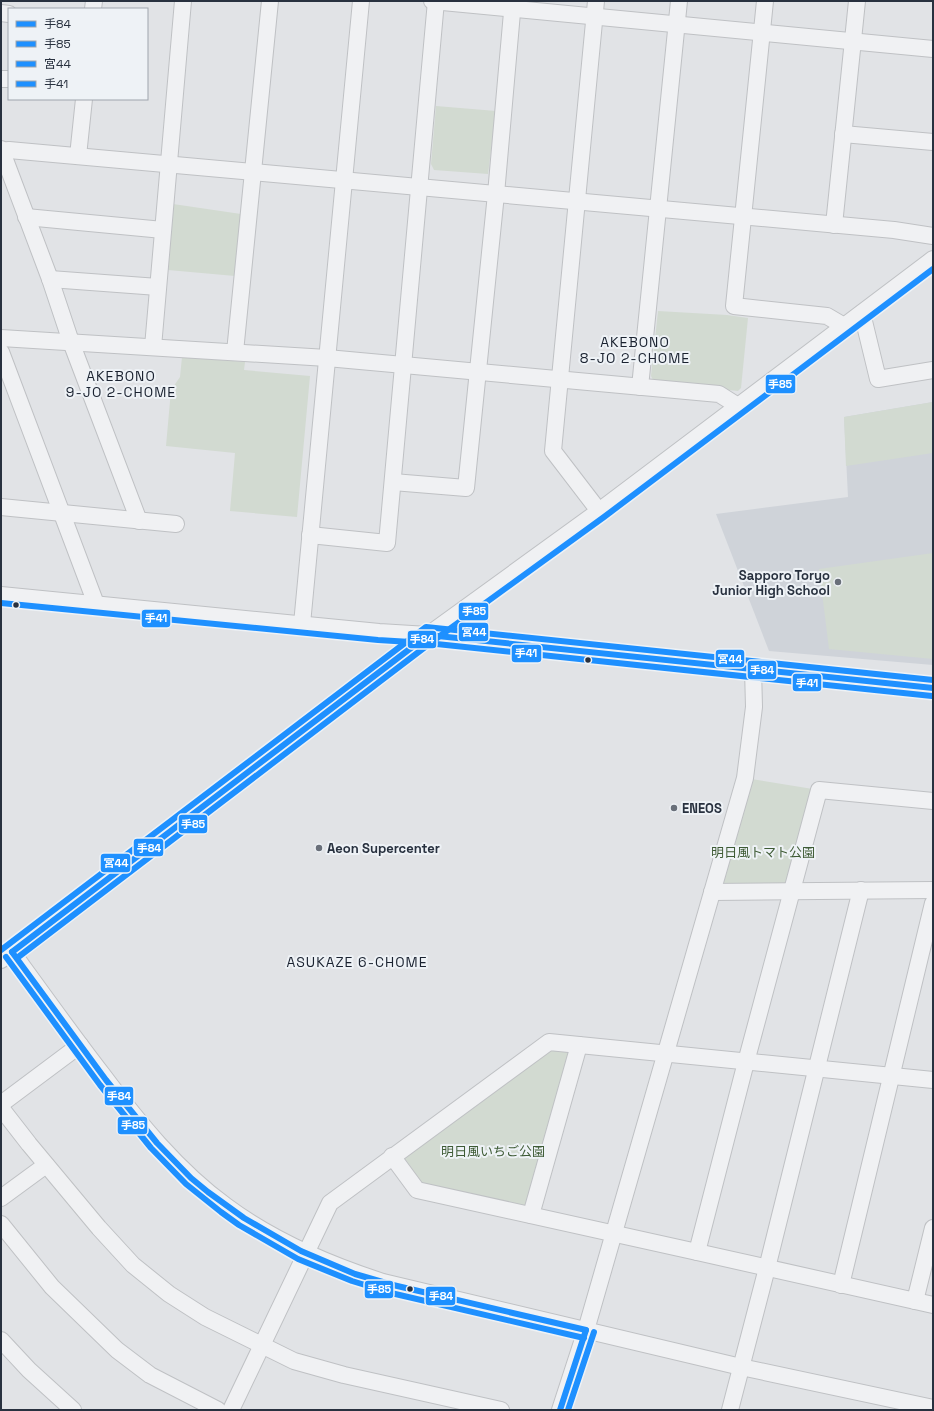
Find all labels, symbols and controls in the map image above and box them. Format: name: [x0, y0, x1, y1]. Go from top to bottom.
legend: [8, 8, 148, 100]
text: 手84: [44, 16, 71, 32]
text: 手85: [44, 36, 71, 52]
text: 宮44: [44, 56, 72, 72]
text: 手41: [44, 76, 68, 92]
district label: AKEBONO 8-JO 2-CHOME: [580, 333, 690, 367]
district label: AKEBONO 9-JO 2-CHOME: [66, 367, 176, 401]
line badge: 手85: [765, 374, 796, 394]
text: 手85: [768, 377, 792, 391]
place label: Sapporo Toryo Junior High School: [712, 567, 830, 599]
marker: Sapporo Toryo Junior High School: [833, 577, 843, 587]
unlabelled marker: [11, 600, 21, 610]
line badge: 手85: [458, 602, 489, 621]
text: 手85: [462, 604, 486, 618]
line badge: 手41: [141, 609, 171, 628]
text: 手41: [145, 611, 167, 625]
line badge: 宮44: [458, 622, 489, 642]
text: 宮44: [462, 625, 487, 639]
line badge: 手84: [407, 630, 437, 649]
text: 手84: [410, 632, 434, 646]
line badge: 手41: [511, 644, 542, 663]
text: 手41: [515, 646, 537, 660]
line badge: 宮44: [715, 649, 745, 668]
text: 宮44: [718, 652, 743, 666]
unlabelled marker: [583, 655, 593, 665]
line badge: 手84: [747, 660, 777, 680]
text: 手84: [750, 663, 774, 677]
line badge: 手41: [792, 673, 822, 692]
text: 手41: [796, 676, 818, 690]
place label: ENEOS: [682, 800, 722, 817]
marker: ENEOS: [669, 803, 679, 813]
line badge: 手85: [178, 814, 208, 834]
text: 手85: [181, 817, 205, 831]
line badge: 手84: [133, 838, 164, 857]
place label: Aeon Supercenter: [327, 840, 440, 857]
text: 手84: [137, 841, 161, 855]
marker: Aeon Supercenter: [314, 843, 324, 853]
park label: 明日風トマト公園: [711, 844, 815, 861]
line badge: 宮44: [100, 853, 131, 873]
text: 宮44: [104, 856, 129, 870]
district label: ASUKAZE 6-CHOME: [286, 953, 428, 971]
line badge: 手84: [104, 1086, 134, 1106]
text: 手84: [107, 1089, 131, 1103]
line badge: 手85: [117, 1116, 148, 1135]
text: 手85: [121, 1118, 145, 1132]
park label: 明日風いちご公園: [441, 1143, 545, 1160]
line badge: 手85: [364, 1280, 394, 1299]
text: 手85: [367, 1282, 391, 1296]
unlabelled marker: [405, 1284, 415, 1294]
line badge: 手84: [425, 1286, 456, 1306]
text: 手84: [429, 1289, 453, 1303]

